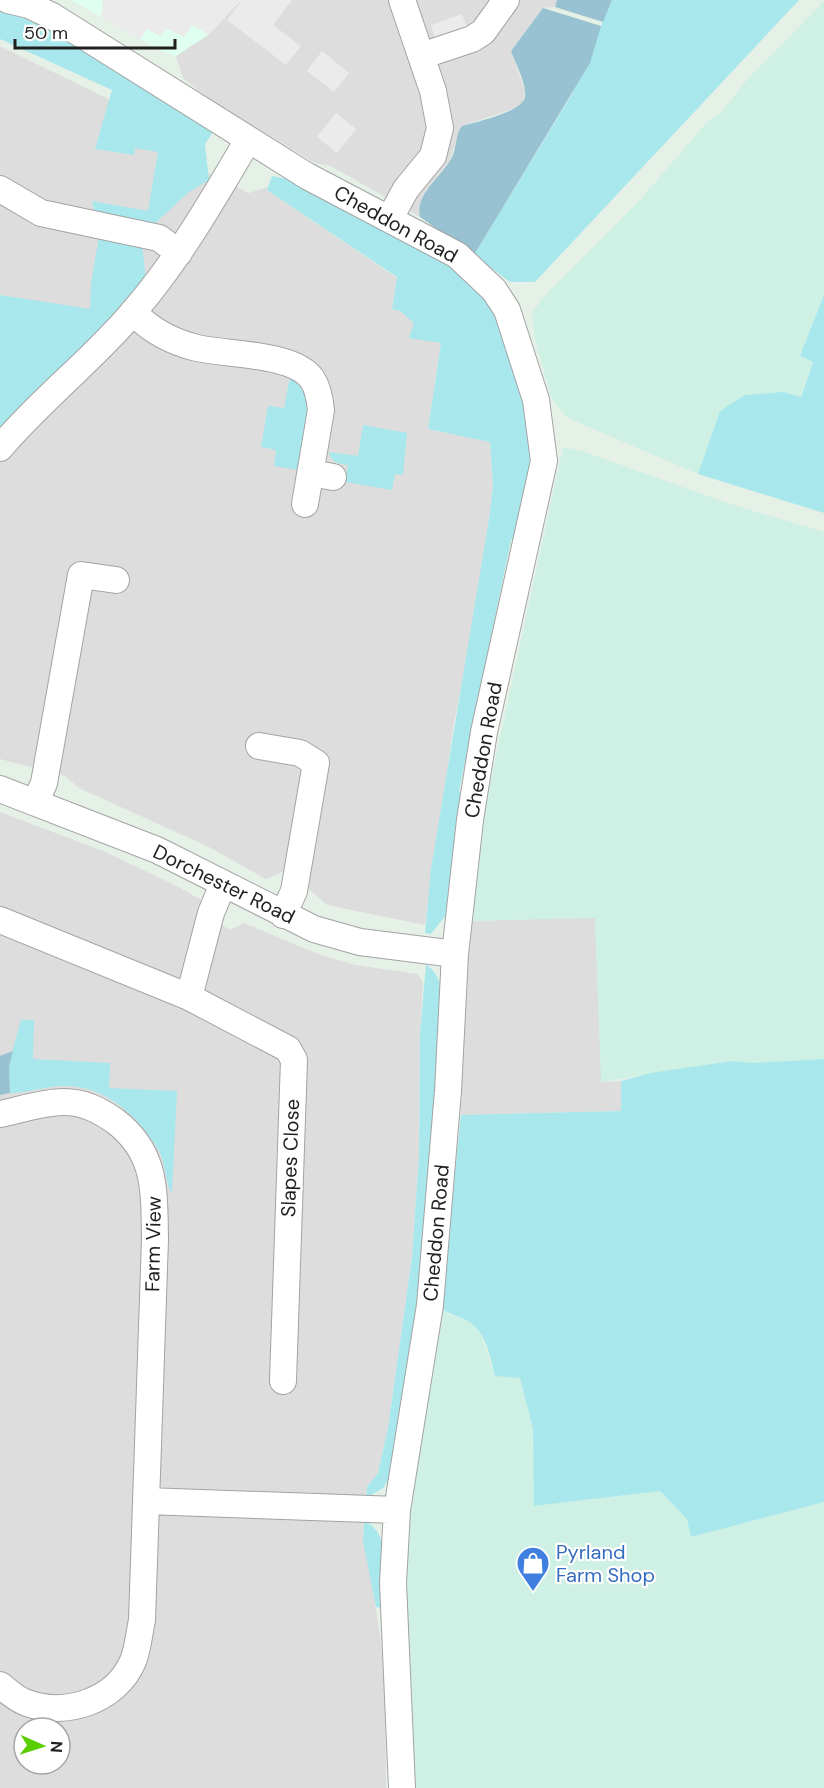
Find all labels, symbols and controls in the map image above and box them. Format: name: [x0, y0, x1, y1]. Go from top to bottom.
scale bar: [15, 12, 176, 50]
text: 50 m: [24, 21, 68, 45]
street label: Cheddon Road: [330, 179, 462, 269]
street label: Cheddon Road: [458, 680, 508, 820]
street label: Dorchester Road: [149, 838, 299, 930]
street label: Slapes Close: [275, 1098, 305, 1218]
street label: Cheddon Road: [417, 1163, 455, 1303]
street label: Farm View: [139, 1196, 167, 1292]
place label: Pyrland Farm Shop: [556, 1539, 655, 1588]
shop icon: Pyrland Farm Shop: [515, 1545, 551, 1592]
north arrow: [12, 1716, 72, 1776]
text: N: [46, 1740, 67, 1753]

